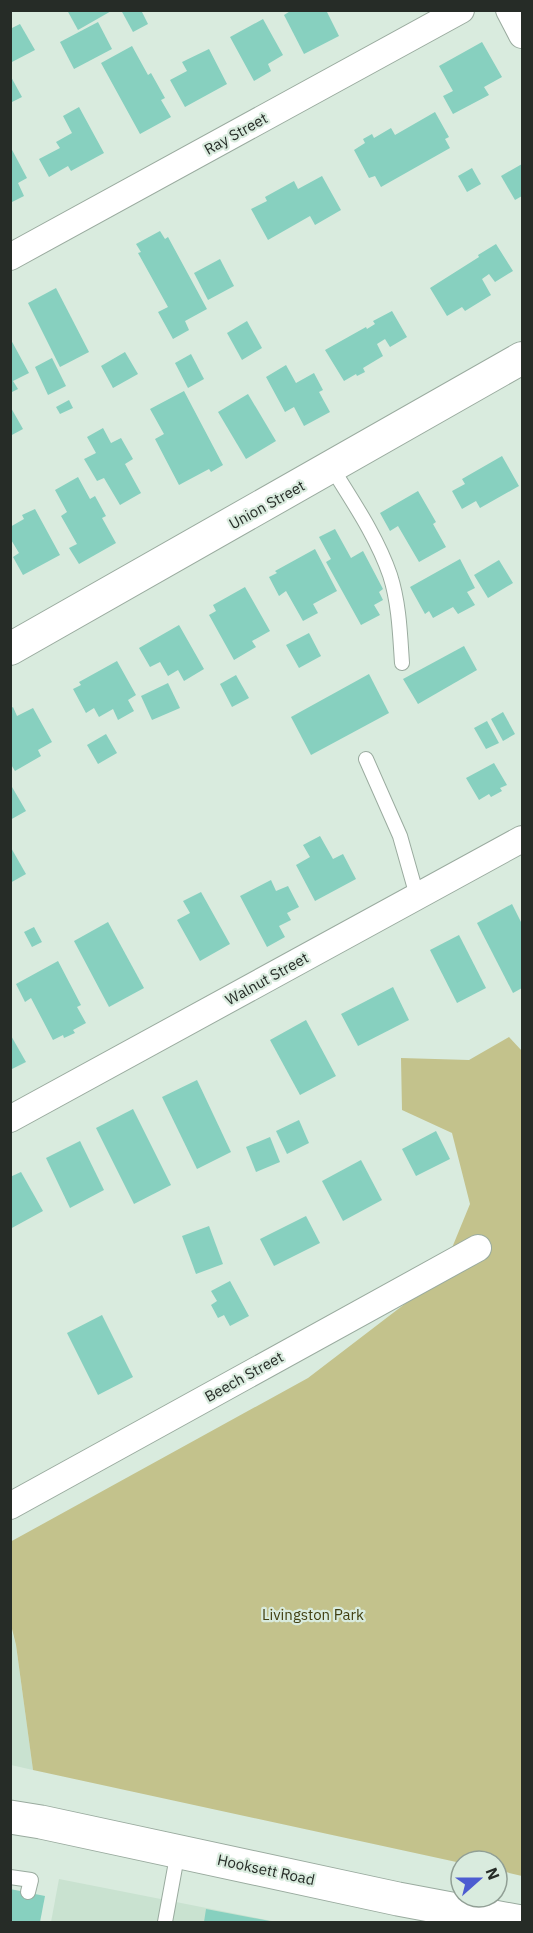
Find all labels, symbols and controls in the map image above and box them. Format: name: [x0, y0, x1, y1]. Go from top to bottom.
street label: Ray Street: [201, 108, 271, 159]
street label: Union Street: [225, 476, 308, 533]
street label: Walnut Street: [222, 948, 312, 1009]
street label: Beech Street: [201, 1347, 286, 1406]
park label: Livingston Park: [262, 1605, 364, 1624]
north arrow: [449, 1849, 509, 1909]
street label: Hooksett Road: [216, 1850, 317, 1889]
text: N: [482, 1865, 504, 1883]

